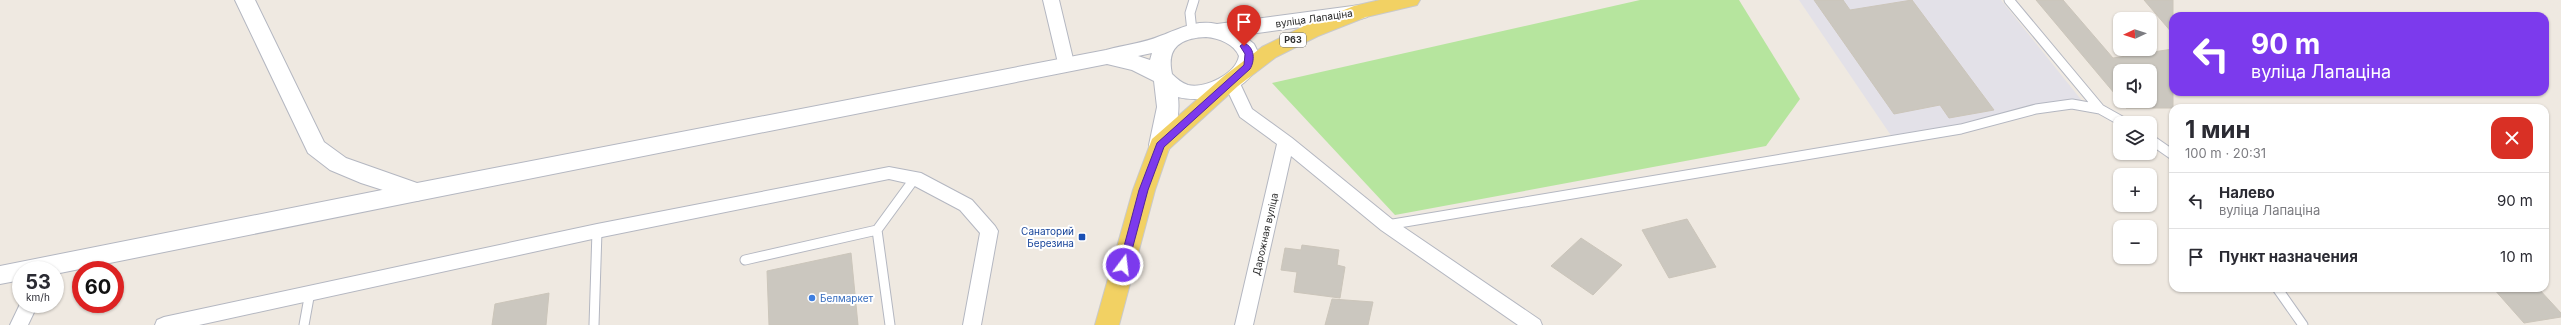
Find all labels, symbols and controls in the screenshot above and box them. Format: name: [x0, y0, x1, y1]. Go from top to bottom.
pin: [1227, 5, 1261, 46]
street label: вуліца Лапаціна: [1275, 7, 1353, 29]
icon: arrive: [1233, 11, 1255, 33]
north arrow: [2113, 12, 2157, 56]
map controls: [2113, 12, 2157, 264]
text: 90 m: [2251, 27, 2320, 61]
icon: left: [2185, 28, 2237, 80]
road number: Р63: [1280, 33, 1306, 47]
text: вуліца Лапаціна: [2251, 61, 2391, 82]
button: sound: [2113, 64, 2157, 108]
text: 1 мин: [2185, 115, 2250, 144]
button: layers: [2113, 116, 2157, 160]
button: close: [2491, 117, 2533, 159]
text: 100 m · 20:31: [2185, 145, 2266, 161]
button: +: [2113, 168, 2157, 212]
text: Налево: [2219, 183, 2275, 202]
icon: left: [2185, 190, 2207, 212]
text: 90 m: [2497, 191, 2533, 210]
street label: Дарожная вуліца: [1250, 192, 1280, 276]
text: вуліца Лапаціна: [2219, 202, 2320, 218]
button: −: [2113, 220, 2157, 264]
place label: Санаторий Березина: [1021, 225, 1074, 249]
marker: Санаторий Березина: [1077, 232, 1087, 242]
position arrow: [1102, 244, 1144, 286]
icon: arrive: [2185, 246, 2207, 268]
text: Пункт назначения: [2219, 247, 2358, 266]
text: 10 m: [2500, 247, 2533, 266]
speed limit sign: 60: [72, 261, 124, 313]
text: 53: [25, 270, 51, 294]
text: km/h: [26, 291, 50, 303]
place label: Белмаркет: [820, 292, 874, 304]
marker: Белмаркет: [807, 293, 817, 303]

